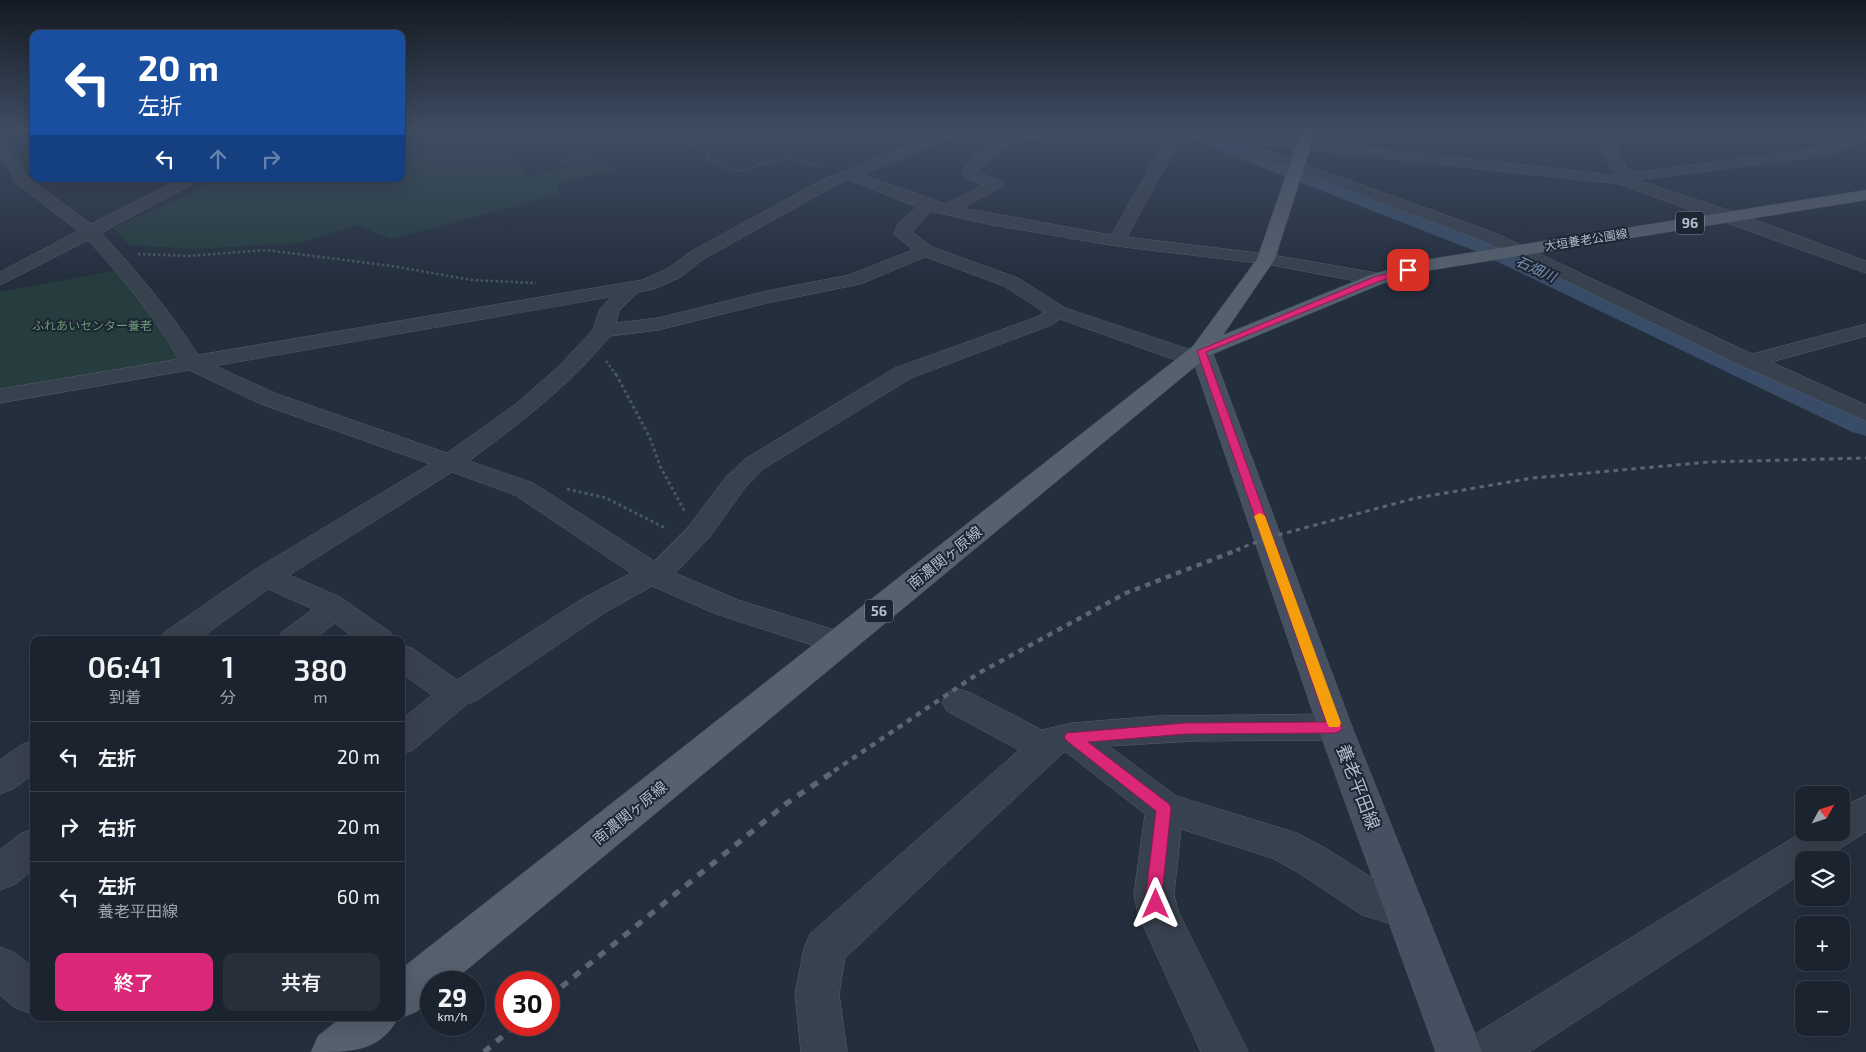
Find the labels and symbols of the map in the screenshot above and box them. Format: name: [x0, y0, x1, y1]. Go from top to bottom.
road number: 96: [1676, 212, 1704, 234]
street label: 大垣養老公園線: [1543, 226, 1628, 252]
pin: [1387, 249, 1429, 291]
water label: 石畑川: [1514, 252, 1561, 286]
park label: ふれあいセンター養老: [32, 318, 152, 332]
street label: 南濃関ヶ原線: [904, 522, 985, 593]
road number: 56: [865, 600, 893, 622]
street label: 養老平田線: [1333, 741, 1385, 833]
street label: 南濃関ヶ原線: [589, 777, 670, 848]
north arrow: [1795, 786, 1850, 841]
position arrow: [1129, 877, 1181, 929]
speed limit sign: 30: [495, 971, 560, 1036]

